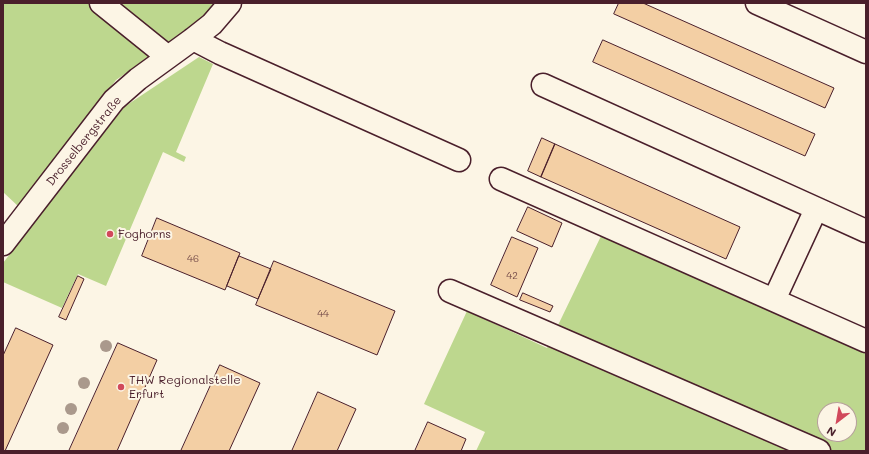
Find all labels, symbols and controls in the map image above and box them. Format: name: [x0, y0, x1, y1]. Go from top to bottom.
street label: Drosselbergstraße: [43, 93, 125, 189]
place label: Foghorns: [118, 227, 171, 241]
marker: Foghorns: [105, 229, 115, 239]
house number: 46: [187, 253, 199, 265]
house number: 42: [506, 270, 518, 282]
house number: 44: [317, 308, 329, 320]
place label: THW Regionalstelle Erfurt: [129, 373, 241, 401]
marker: THW Regionalstelle Erfurt: [116, 382, 126, 392]
north arrow: [817, 402, 857, 442]
text: N: [824, 423, 839, 440]

